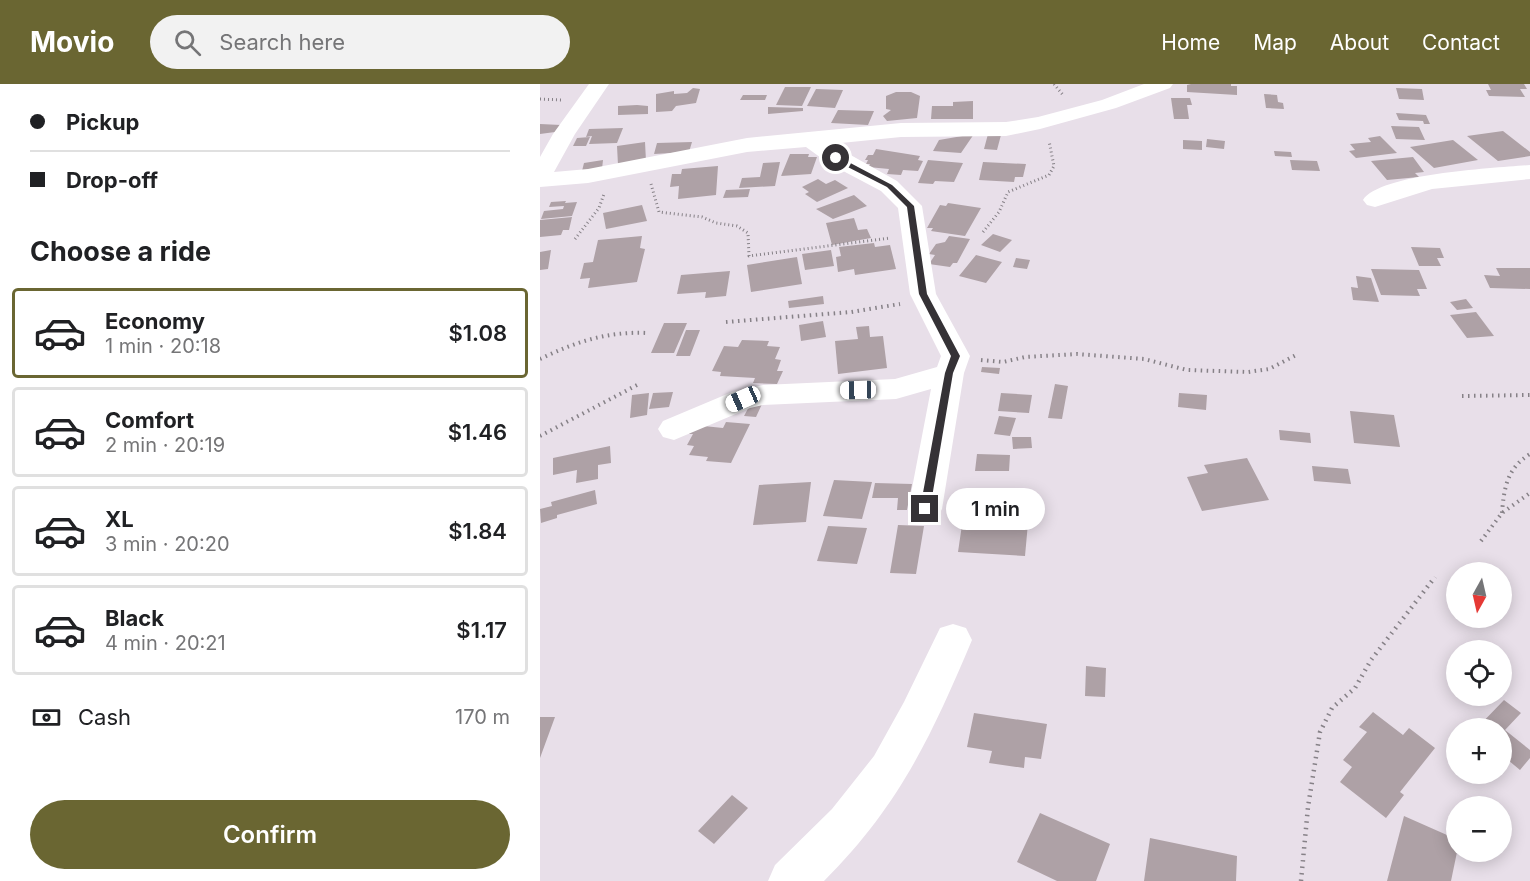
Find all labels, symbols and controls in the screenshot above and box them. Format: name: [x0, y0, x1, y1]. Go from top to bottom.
search box: [150, 15, 570, 69]
text: Movio: [30, 25, 114, 59]
icon: search: [171, 26, 204, 59]
text: Search here: [219, 29, 345, 55]
text: Home: [1161, 30, 1220, 55]
text: Map: [1253, 30, 1297, 55]
text: About: [1330, 30, 1389, 55]
text: Contact: [1422, 30, 1500, 55]
text: Pickup: [66, 109, 140, 135]
route start: [822, 144, 849, 171]
text: Drop-off: [66, 167, 158, 193]
text: Choose a ride: [30, 235, 211, 268]
icon: car: [33, 306, 87, 360]
text: Economy: [105, 308, 205, 334]
text: $1.08: [448, 320, 507, 346]
text: 1 min · 20:18: [105, 334, 221, 358]
car: [840, 381, 876, 399]
car: [723, 383, 763, 415]
icon: car: [33, 405, 87, 459]
text: Comfort: [105, 407, 194, 433]
text: $1.46: [448, 419, 507, 445]
text: 2 min · 20:19: [105, 433, 225, 457]
callout: 1 min: [946, 488, 1045, 530]
route end: [911, 495, 938, 522]
text: 1 min: [971, 497, 1020, 521]
icon: car: [33, 504, 87, 558]
text: XL: [105, 506, 134, 532]
text: $1.84: [448, 518, 507, 544]
text: 3 min · 20:20: [105, 532, 230, 556]
north arrow: [1446, 562, 1512, 628]
map controls: [1446, 562, 1512, 862]
icon: car: [33, 603, 87, 657]
text: Black: [105, 605, 164, 631]
text: $1.17: [456, 617, 507, 643]
text: 4 min · 20:21: [105, 631, 226, 655]
button: locate: [1446, 640, 1512, 706]
icon: cash: [30, 701, 63, 734]
text: Cash: [78, 704, 131, 730]
text: 170 m: [455, 705, 510, 729]
button: +: [1446, 718, 1512, 784]
button: −: [1446, 796, 1512, 862]
button: Confirm: [30, 800, 510, 869]

